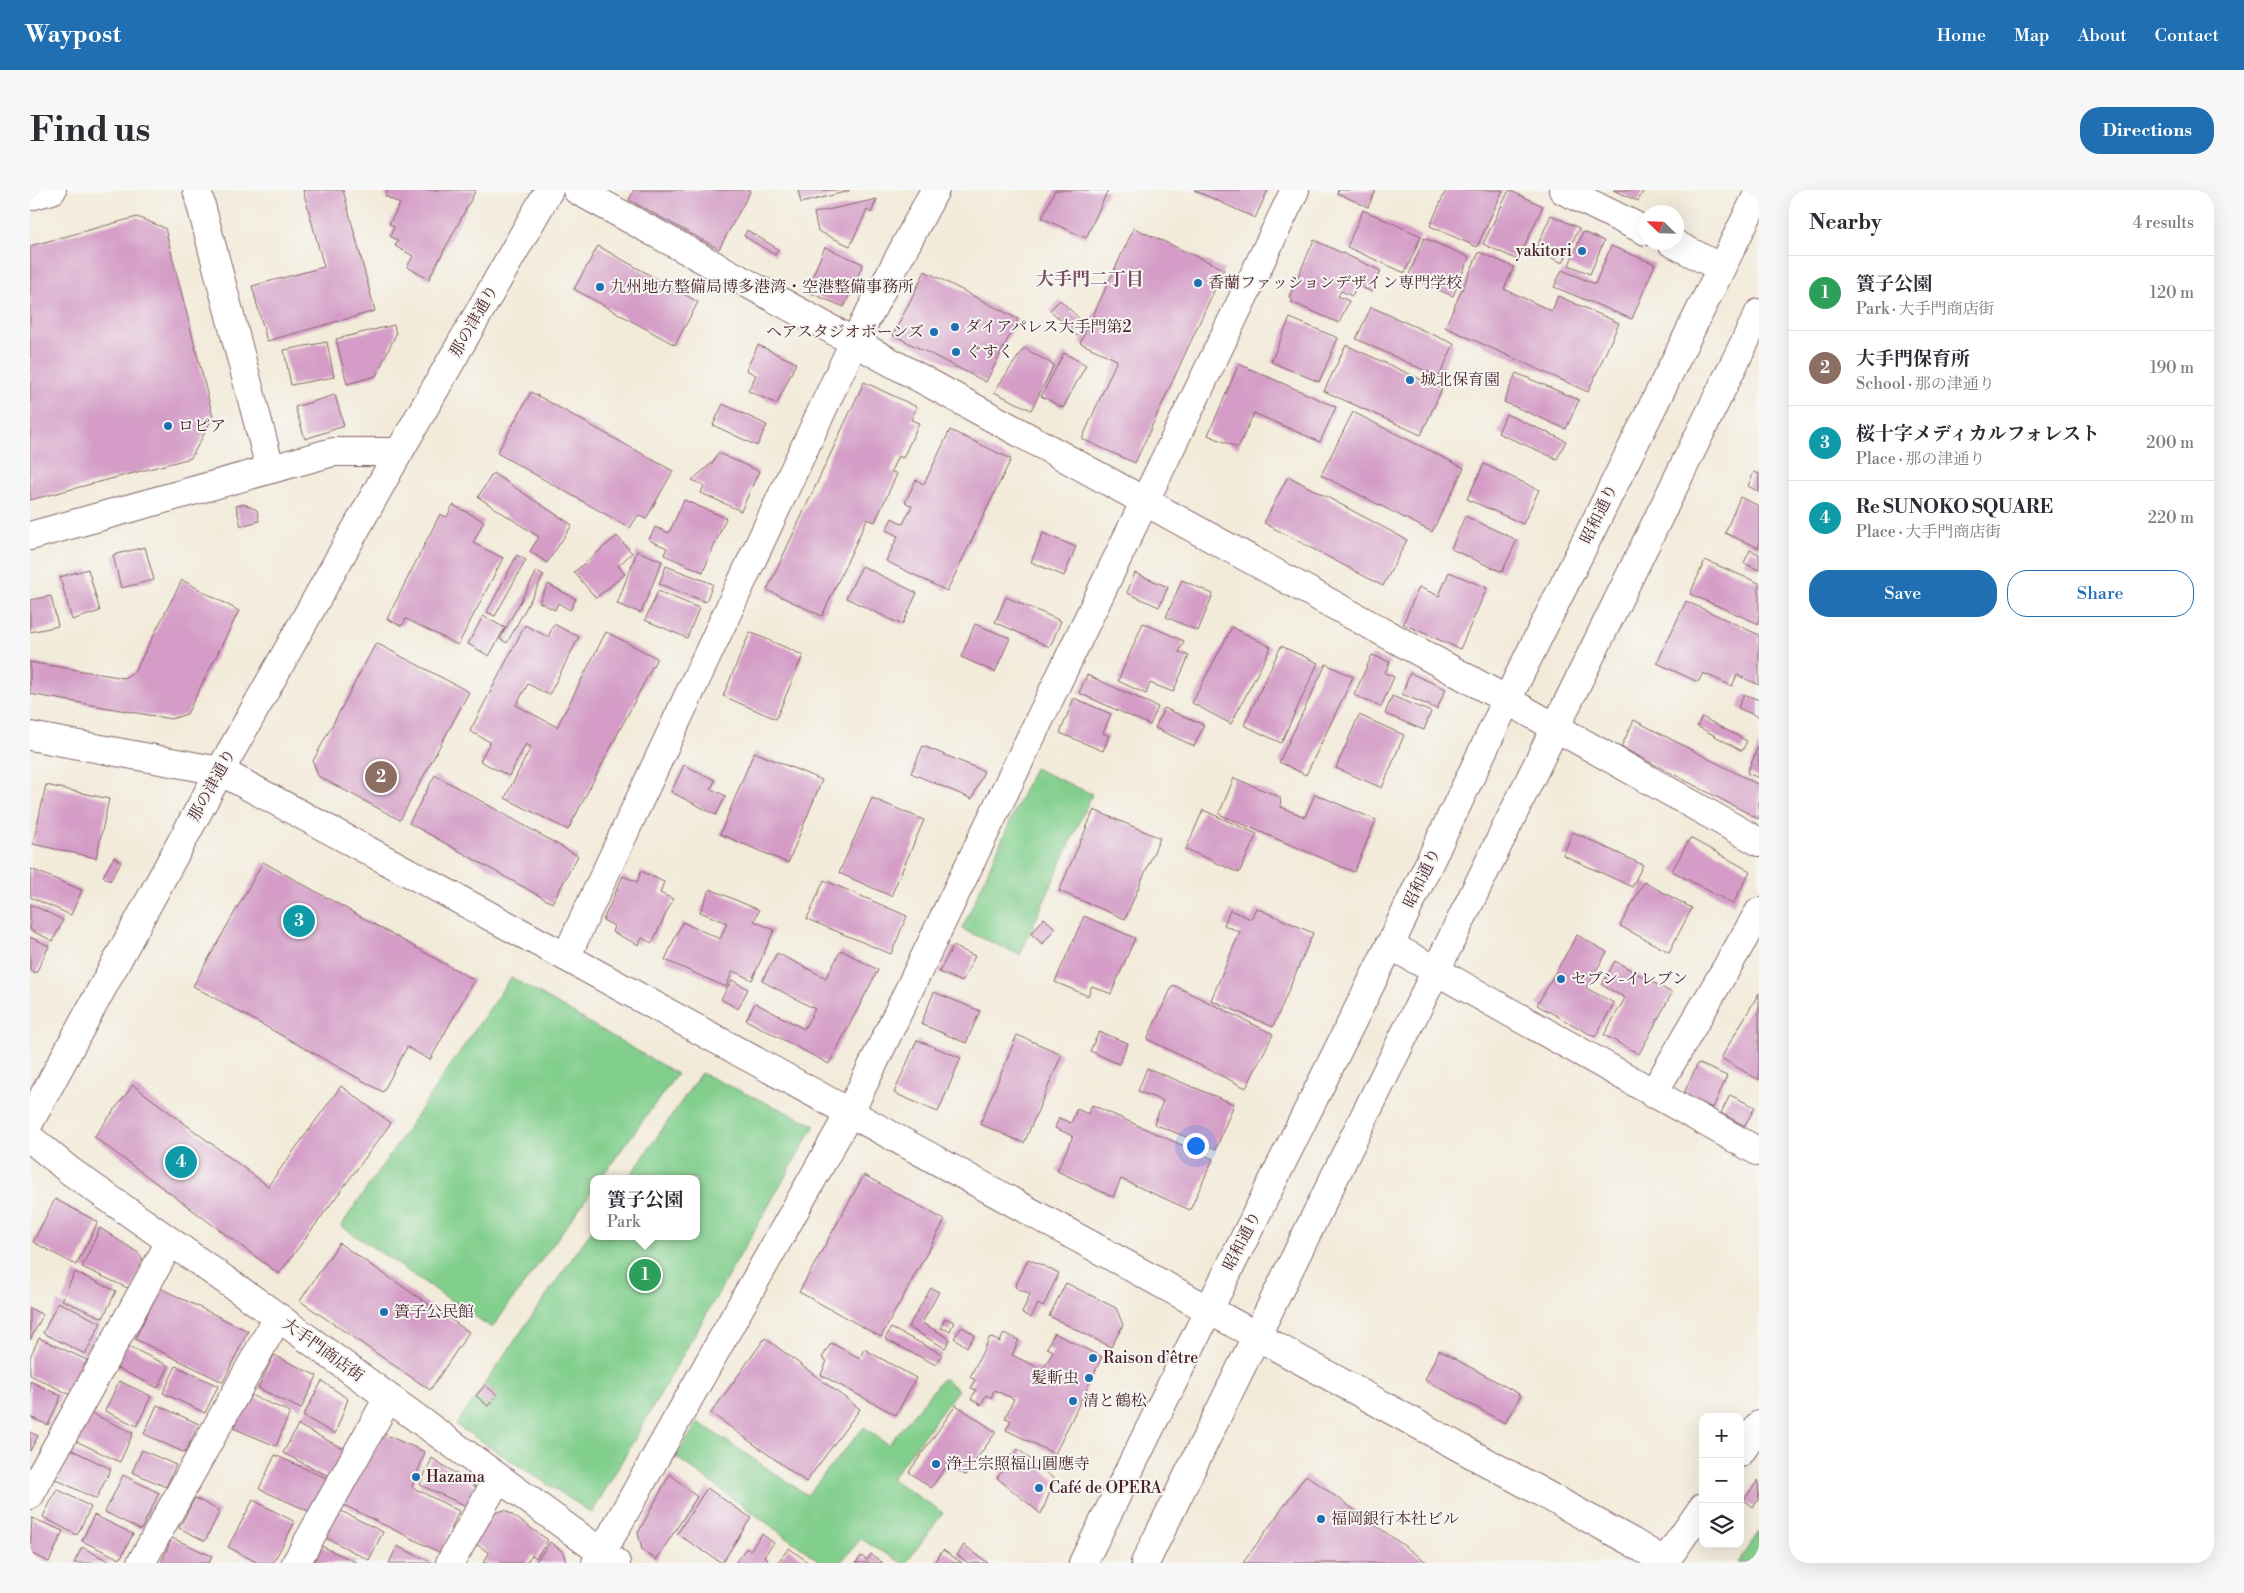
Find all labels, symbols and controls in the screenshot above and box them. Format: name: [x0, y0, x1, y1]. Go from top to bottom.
text: Waypost: [25, 20, 121, 50]
text: Home: [1937, 24, 1986, 47]
text: Map: [2014, 24, 2050, 47]
text: About: [2078, 24, 2127, 47]
text: Contact: [2155, 24, 2219, 47]
button: Directions: [2080, 107, 2214, 154]
text: Find us: [30, 109, 150, 152]
north arrow: [1639, 205, 1684, 250]
text: Nearby: [1809, 210, 1882, 236]
text: 4 results: [2133, 213, 2194, 233]
place label: yakitori: [1515, 241, 1572, 261]
marker: yakitori: [1576, 245, 1588, 257]
district label: 大手門二丁目: [1036, 268, 1144, 291]
text: 簀子公園: [1856, 272, 1932, 296]
place label: 香蘭ファッションデザイン専門学校: [1208, 273, 1462, 293]
place label: 九州地方整備局博多港湾・空港整備事務所: [610, 277, 914, 297]
marker: 香蘭ファッションデザイン専門学校: [1192, 277, 1204, 289]
street label: 那の津通り: [445, 281, 503, 361]
marker: 九州地方整備局博多港湾・空港整備事務所: [594, 281, 606, 293]
text: 1: [1821, 283, 1829, 303]
text: 120 m: [2150, 283, 2194, 303]
text: Park · 大手門商店街: [1856, 299, 1995, 319]
place label: ダイアパレス大手門第2: [965, 317, 1132, 337]
marker: ダイアパレス大手門第2: [949, 321, 961, 333]
place label: ヘアスタジオボーンズ: [766, 322, 924, 342]
marker: ヘアスタジオボーンズ: [928, 326, 940, 338]
place label: ぐすく: [966, 342, 1014, 362]
marker: ぐすく: [950, 346, 962, 358]
text: 大手門保育所: [1856, 347, 1970, 371]
text: 2: [1820, 358, 1830, 378]
text: 190 m: [2150, 358, 2194, 378]
place label: 城北保育園: [1420, 370, 1500, 390]
marker: 城北保育園: [1404, 374, 1416, 386]
text: School · 那の津通り: [1856, 374, 1995, 394]
place label: ロピア: [178, 416, 226, 436]
marker: ロピア: [162, 420, 174, 432]
text: 桜十字メディカルフォレスト: [1856, 422, 2100, 446]
text: 3: [1820, 433, 1830, 453]
text: 200 m: [2146, 433, 2194, 453]
text: Place · 那の津通り: [1856, 449, 1985, 469]
street label: 昭和通り: [1576, 481, 1622, 547]
text: Re SUNOKO SQUARE: [1856, 495, 2053, 519]
text: 4: [1820, 508, 1830, 528]
text: 220 m: [2148, 508, 2194, 528]
text: Place · 大手門商店街: [1856, 522, 2001, 542]
button: Save: [1809, 570, 1997, 617]
button: Share: [2007, 570, 2194, 617]
street label: 那の津通り: [184, 745, 240, 825]
pin: 2: [365, 758, 397, 796]
street label: 昭和通り: [1399, 845, 1445, 911]
pin: 3: [283, 902, 315, 940]
place label: セブン-イレブン: [1571, 969, 1688, 989]
marker: セブン-イレブン: [1555, 973, 1567, 985]
your location: [1183, 1133, 1209, 1159]
pin: 4: [165, 1143, 197, 1181]
popup: [590, 1175, 700, 1240]
text: 簀子公園: [607, 1188, 683, 1212]
street label: 昭和通り: [1219, 1208, 1265, 1274]
text: Park: [607, 1212, 640, 1232]
pin: 1: [629, 1256, 661, 1294]
place label: 簀子公民館: [394, 1302, 474, 1322]
marker: 簀子公民館: [378, 1306, 390, 1318]
street label: 大手門商店街: [278, 1314, 368, 1386]
place label: Raison d’être: [1103, 1348, 1198, 1368]
marker: Raison d’être: [1087, 1352, 1099, 1364]
place label: 髪斬虫: [1031, 1368, 1079, 1388]
marker: 髪斬虫: [1083, 1372, 1095, 1384]
place label: 清と鶴松: [1083, 1391, 1147, 1411]
marker: 清と鶴松: [1067, 1395, 1079, 1407]
map controls: [1699, 1413, 1744, 1548]
button: +: [1699, 1413, 1744, 1458]
place label: 浄土宗照福山圓應寺: [946, 1454, 1090, 1474]
marker: 浄土宗照福山圓應寺: [930, 1458, 942, 1470]
button: −: [1699, 1458, 1744, 1503]
place label: Hazama: [426, 1467, 486, 1487]
marker: Hazama: [410, 1471, 422, 1483]
place label: Café de OPERA: [1049, 1478, 1163, 1498]
marker: Café de OPERA: [1033, 1482, 1045, 1494]
button: layers: [1699, 1503, 1744, 1548]
place label: 福岡銀行本社ビル: [1331, 1509, 1459, 1529]
marker: 福岡銀行本社ビル: [1315, 1513, 1327, 1525]

